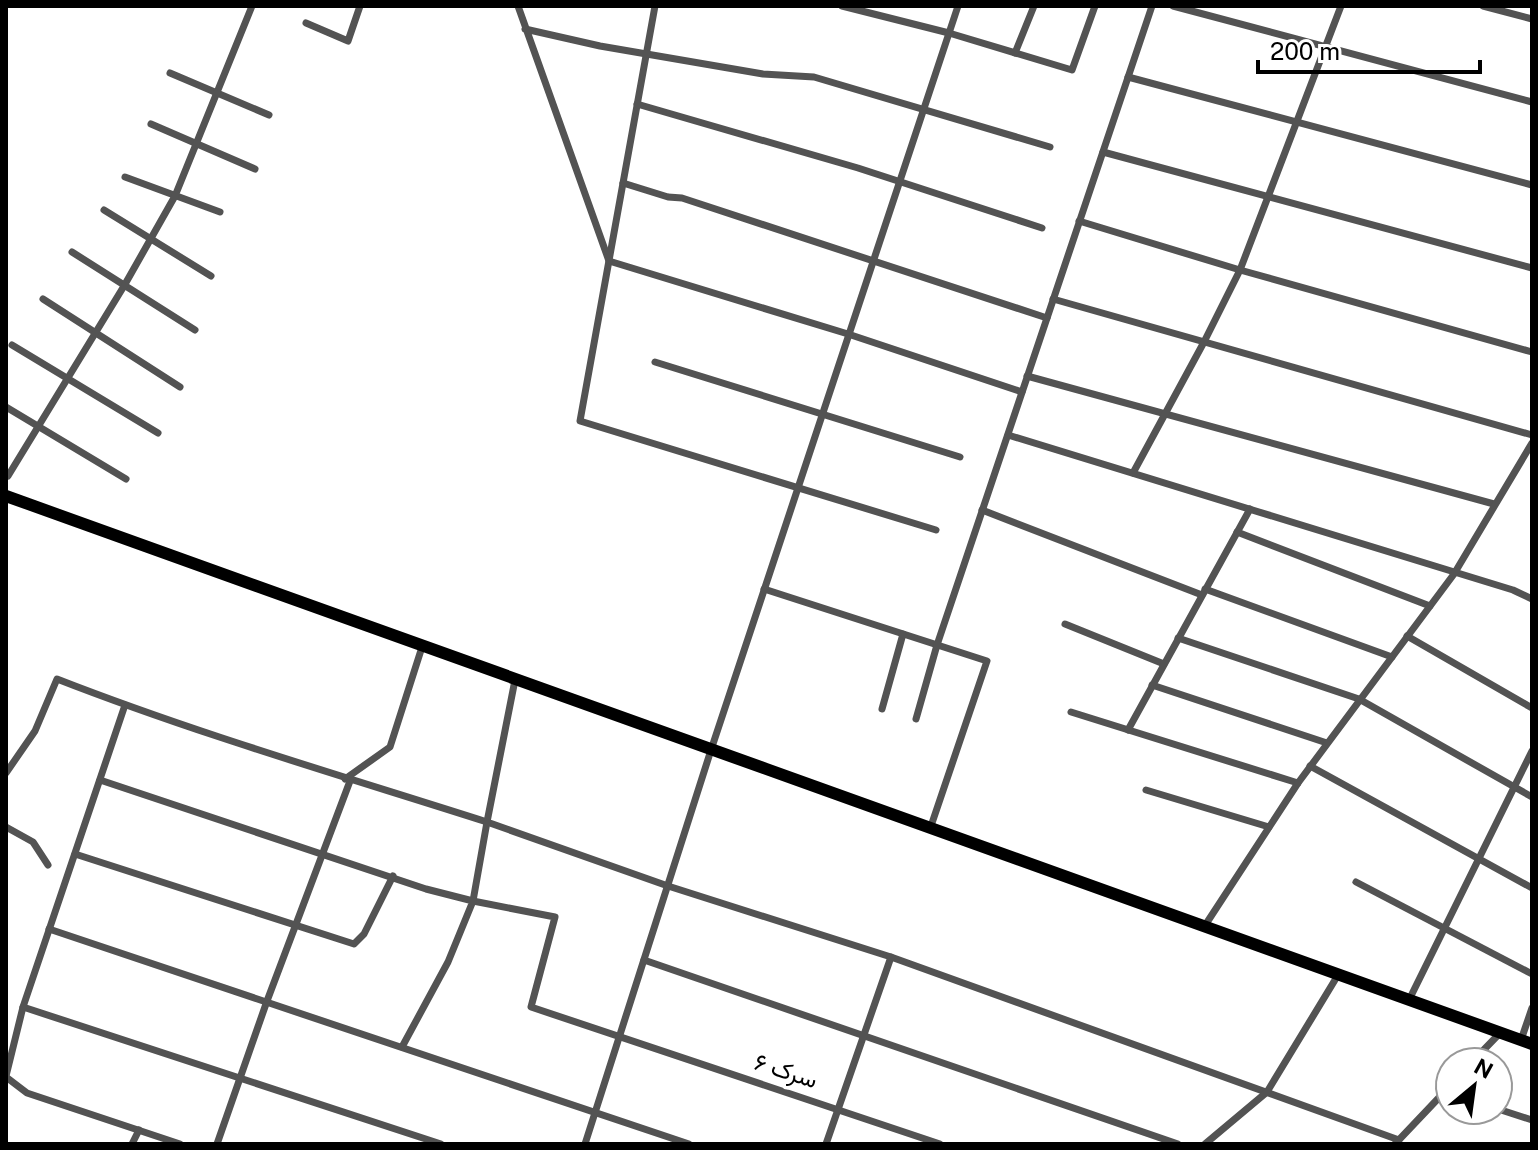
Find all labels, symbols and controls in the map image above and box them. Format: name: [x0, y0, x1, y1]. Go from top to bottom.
scale bar: [1258, 24, 1480, 74]
text: 200 m: [1270, 37, 1340, 65]
north arrow: [1434, 1046, 1514, 1126]
street label: سرک ۶: [751, 1047, 821, 1095]
text: N: [1470, 1053, 1498, 1084]

